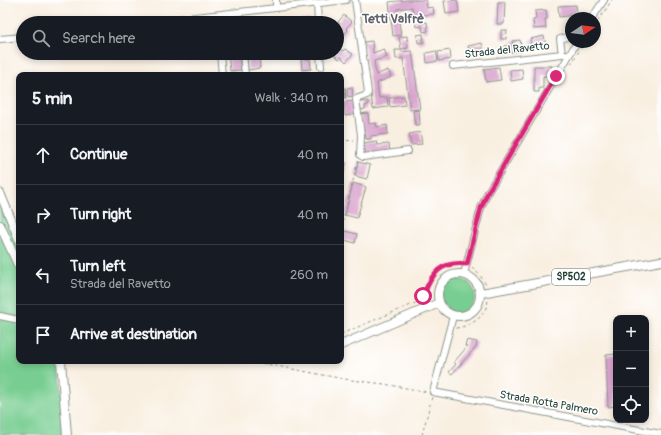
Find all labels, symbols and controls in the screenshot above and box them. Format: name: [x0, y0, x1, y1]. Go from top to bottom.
district label: Tetti Valfrè: [361, 11, 424, 27]
north arrow: [565, 12, 601, 48]
search box: [16, 16, 344, 60]
icon: search: [30, 27, 52, 49]
text: Search here: [62, 29, 135, 48]
street label: Strada del Ravetto: [464, 39, 550, 61]
route end: [547, 67, 565, 85]
text: 5 min: [32, 88, 72, 109]
text: Walk · 340 m: [254, 90, 328, 106]
icon: ahead: [32, 144, 54, 166]
text: Continue: [70, 145, 128, 164]
text: 40 m: [297, 147, 328, 163]
icon: right: [32, 204, 54, 226]
text: Turn right: [70, 205, 131, 224]
text: 40 m: [297, 207, 328, 223]
text: Turn left: [70, 257, 126, 276]
icon: left: [32, 264, 54, 286]
text: 260 m: [290, 267, 328, 283]
road number: SP502: [552, 269, 590, 285]
text: Strada del Ravetto: [70, 276, 171, 292]
route start: [414, 287, 432, 305]
map controls: [613, 315, 649, 423]
button: +: [613, 315, 649, 351]
icon: arrive: [32, 324, 54, 346]
text: Arrive at destination: [70, 325, 197, 344]
button: −: [613, 351, 649, 387]
button: locate: [613, 387, 649, 423]
street label: Strada Rotta Palmero: [499, 388, 599, 418]

